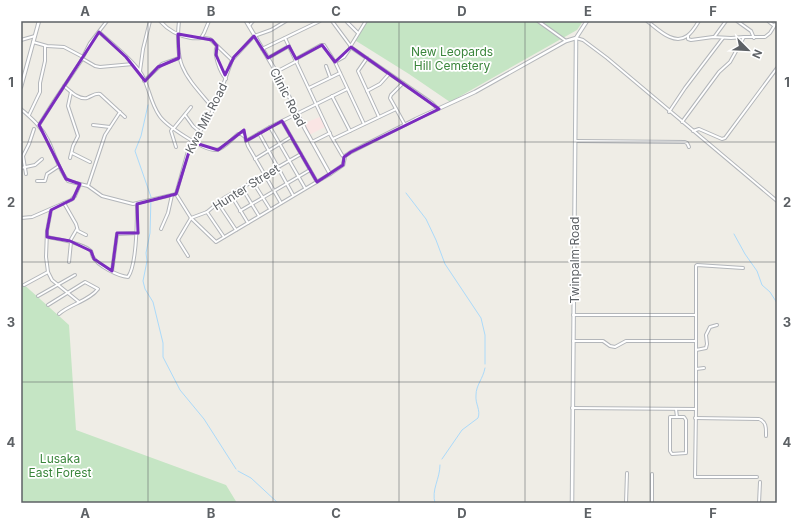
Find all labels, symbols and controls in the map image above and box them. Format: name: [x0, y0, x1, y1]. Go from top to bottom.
text: A: [80, 3, 90, 19]
text: B: [207, 3, 216, 19]
text: C: [331, 3, 341, 19]
text: D: [457, 3, 467, 19]
text: E: [584, 3, 592, 19]
text: F: [709, 3, 717, 19]
north arrow: [728, 30, 768, 70]
park label: New Leopards Hill Cemetery: [411, 44, 493, 73]
text: N: [749, 47, 765, 61]
street label: Clinic Road: [267, 65, 309, 129]
text: 1: [8, 74, 14, 90]
text: 1: [784, 74, 790, 90]
street label: Kwa Mit Road: [182, 80, 230, 156]
street label: Hunter Street: [210, 161, 282, 213]
text: 2: [7, 194, 15, 210]
text: 2: [783, 194, 791, 210]
street label: Twinpalm Road: [567, 217, 582, 303]
text: 3: [7, 314, 15, 330]
text: 3: [783, 314, 791, 330]
text: 4: [7, 434, 16, 450]
text: 4: [783, 434, 792, 450]
park label: Lusaka East Forest: [29, 451, 92, 480]
text: A: [80, 505, 90, 521]
text: B: [207, 505, 216, 521]
text: C: [331, 505, 341, 521]
text: D: [457, 505, 467, 521]
text: E: [584, 505, 592, 521]
text: F: [709, 505, 717, 521]

